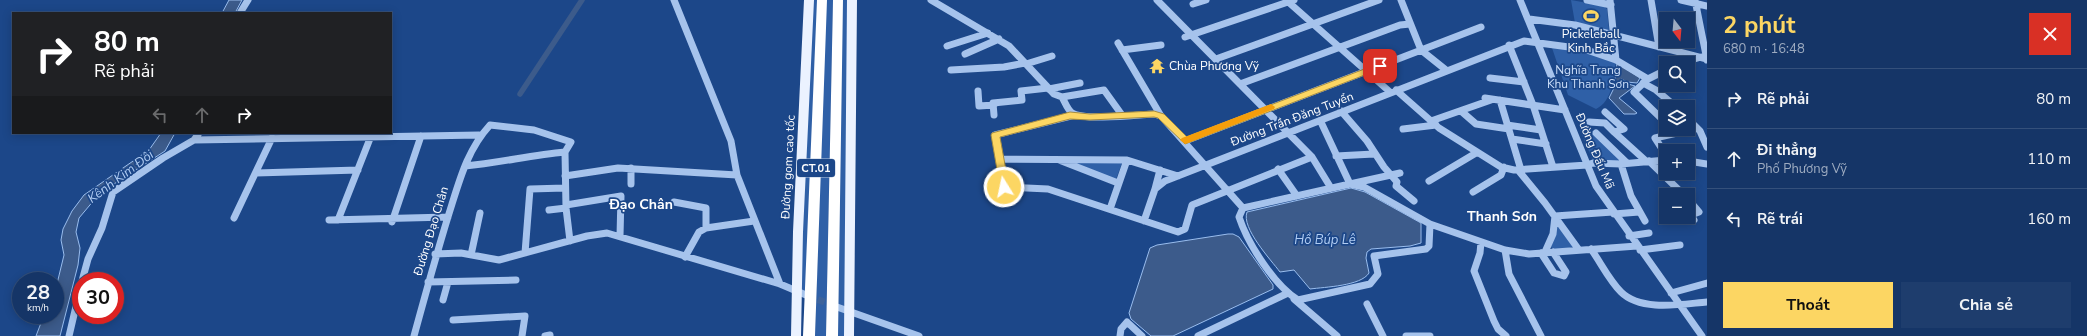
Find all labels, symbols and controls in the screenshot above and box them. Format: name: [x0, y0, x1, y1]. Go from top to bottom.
sports icon: Pickeleball Kinh Bắc: [1582, 7, 1600, 25]
text: 2 phút: [1723, 9, 1795, 41]
north arrow: [1659, 12, 1695, 48]
map controls: [1659, 12, 1695, 224]
button: close: [2029, 13, 2071, 55]
text: 80 m: [94, 23, 160, 61]
place label: Pickeleball Kinh Bắc: [1562, 26, 1621, 56]
icon: right: [28, 28, 80, 80]
text: 680 m · 16:48: [1723, 40, 1805, 58]
pin: [1363, 49, 1397, 83]
icon: arrive: [1369, 55, 1391, 77]
button: search: [1659, 56, 1695, 92]
temple icon: Chùa Phương Vỹ: [1148, 57, 1166, 75]
place label: Chùa Phương Vỹ: [1169, 58, 1260, 74]
text: Rẽ phải: [94, 59, 154, 83]
park label: Nghĩa Trang Khu Thanh Sơn: [1547, 62, 1629, 92]
street label: Đường Trần Đăng Tuyển: [1227, 88, 1356, 150]
icon: right: [1723, 88, 1745, 110]
text: Rẽ phải: [1757, 89, 1809, 109]
text: 80 m: [2036, 89, 2071, 109]
button: layers: [1659, 100, 1695, 136]
icon: left: [149, 104, 171, 126]
icon: ahead: [191, 104, 213, 126]
icon: right: [233, 104, 255, 126]
street label: Đường Đấu Mã: [1571, 110, 1618, 191]
street label: Đường gom cao tốc: [777, 114, 799, 220]
text: Đi thẳng: [1757, 140, 1817, 160]
button: +: [1659, 144, 1695, 180]
water label: Kênh Kim Đôi: [84, 145, 158, 208]
icon: ahead: [1723, 148, 1745, 170]
text: 110 m: [2027, 149, 2071, 169]
road number: CT.01: [797, 159, 835, 177]
text: Phố Phương Vỹ: [1757, 160, 1847, 178]
position arrow: [983, 166, 1025, 208]
street label: Đường Đạo Chân: [410, 185, 452, 278]
button: −: [1659, 188, 1695, 224]
district label: Đạo Chân: [608, 195, 673, 214]
district label: Thanh Sơn: [1467, 207, 1537, 226]
icon: left: [1723, 208, 1745, 230]
text: Rẽ trái: [1757, 209, 1803, 229]
text: 160 m: [2027, 209, 2071, 229]
water label: Hồ Búp Lê: [1294, 231, 1356, 249]
speed limit sign: 30: [72, 272, 124, 324]
text: 28: [26, 279, 50, 306]
button: Thoát: [1723, 282, 1893, 328]
button: Chia sẻ: [1901, 282, 2071, 328]
text: km/h: [27, 301, 49, 315]

